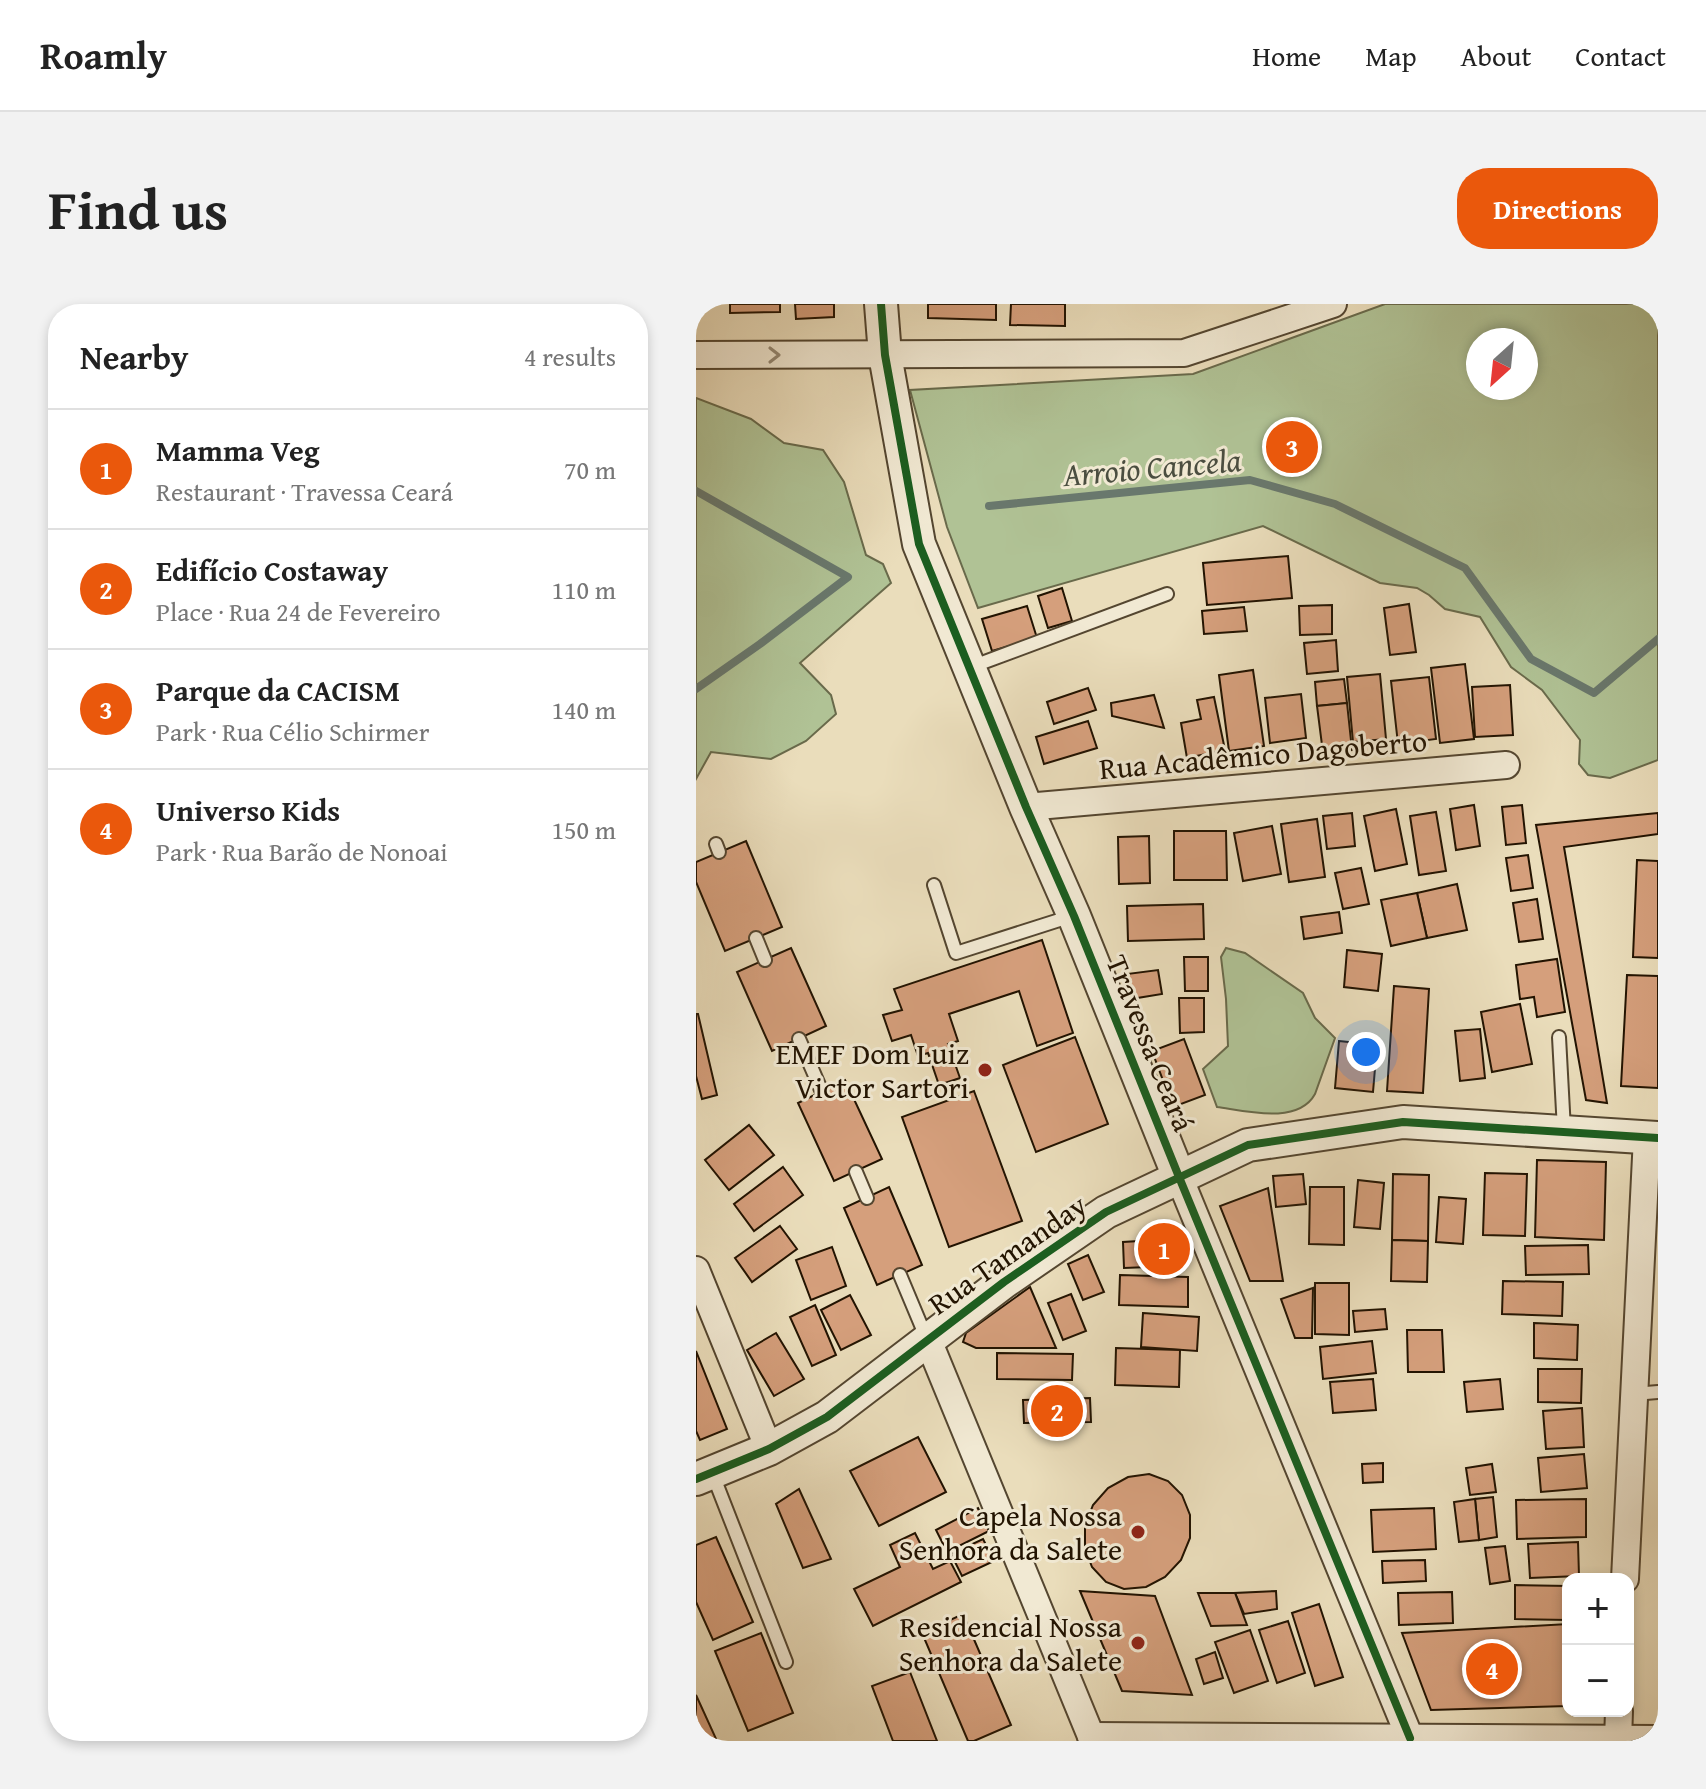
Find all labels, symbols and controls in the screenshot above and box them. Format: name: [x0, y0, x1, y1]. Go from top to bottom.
text: Roamly: [40, 27, 167, 83]
text: Home: [1252, 35, 1321, 76]
text: Map: [1365, 35, 1417, 76]
text: About: [1461, 35, 1531, 76]
text: Contact: [1575, 35, 1666, 76]
text: Find us: [48, 167, 228, 250]
button: Directions: [1457, 168, 1658, 249]
north arrow: [1466, 328, 1538, 400]
text: Nearby: [80, 332, 189, 381]
text: 4 results: [524, 337, 616, 376]
one-way arrow: [768, 346, 781, 364]
pin: 3: [1266, 417, 1318, 477]
text: Mamma Veg: [156, 428, 319, 472]
water label: Arroio Cancela: [1060, 436, 1243, 498]
text: 1: [99, 450, 113, 489]
text: 70 m: [564, 450, 616, 489]
text: Restaurant · Travessa Ceará: [156, 472, 453, 511]
text: Edifício Costaway: [156, 548, 388, 592]
text: 2: [99, 570, 113, 609]
text: 110 m: [551, 570, 616, 609]
text: Place · Rua 24 de Fevereiro: [156, 592, 440, 631]
text: Parque da CACISM: [156, 668, 400, 712]
text: 3: [99, 690, 113, 729]
text: 140 m: [551, 690, 616, 729]
text: Park · Rua Célio Schirmer: [156, 712, 430, 751]
street label: Rua Acadêmico Dagoberto: [1097, 718, 1429, 790]
text: Universo Kids: [156, 788, 340, 832]
text: 4: [99, 810, 113, 849]
text: 150 m: [551, 810, 616, 849]
text: Park · Rua Barão de Nonoai: [156, 832, 448, 871]
street label: Travessa Ceará: [1096, 948, 1206, 1138]
place label: EMEF Dom Luiz Victor Sartori: [776, 1031, 969, 1109]
your location: [1346, 1032, 1386, 1072]
marker: EMEF Dom Luiz Victor Sartori: [976, 1061, 994, 1079]
street label: Rua Tamanday: [919, 1183, 1095, 1325]
pin: 1: [1138, 1219, 1190, 1279]
pin: 2: [1031, 1381, 1083, 1441]
place label: Capela Nossa Senhora da Salete: [899, 1493, 1122, 1571]
marker: Capela Nossa Senhora da Salete: [1129, 1523, 1147, 1541]
map controls: [1562, 1573, 1634, 1717]
button: +: [1562, 1573, 1634, 1645]
place label: Residencial Nossa Senhora da Salete: [899, 1604, 1122, 1682]
marker: Residencial Nossa Senhora da Salete: [1129, 1634, 1147, 1652]
pin: 4: [1466, 1639, 1518, 1699]
button: −: [1562, 1645, 1634, 1717]

